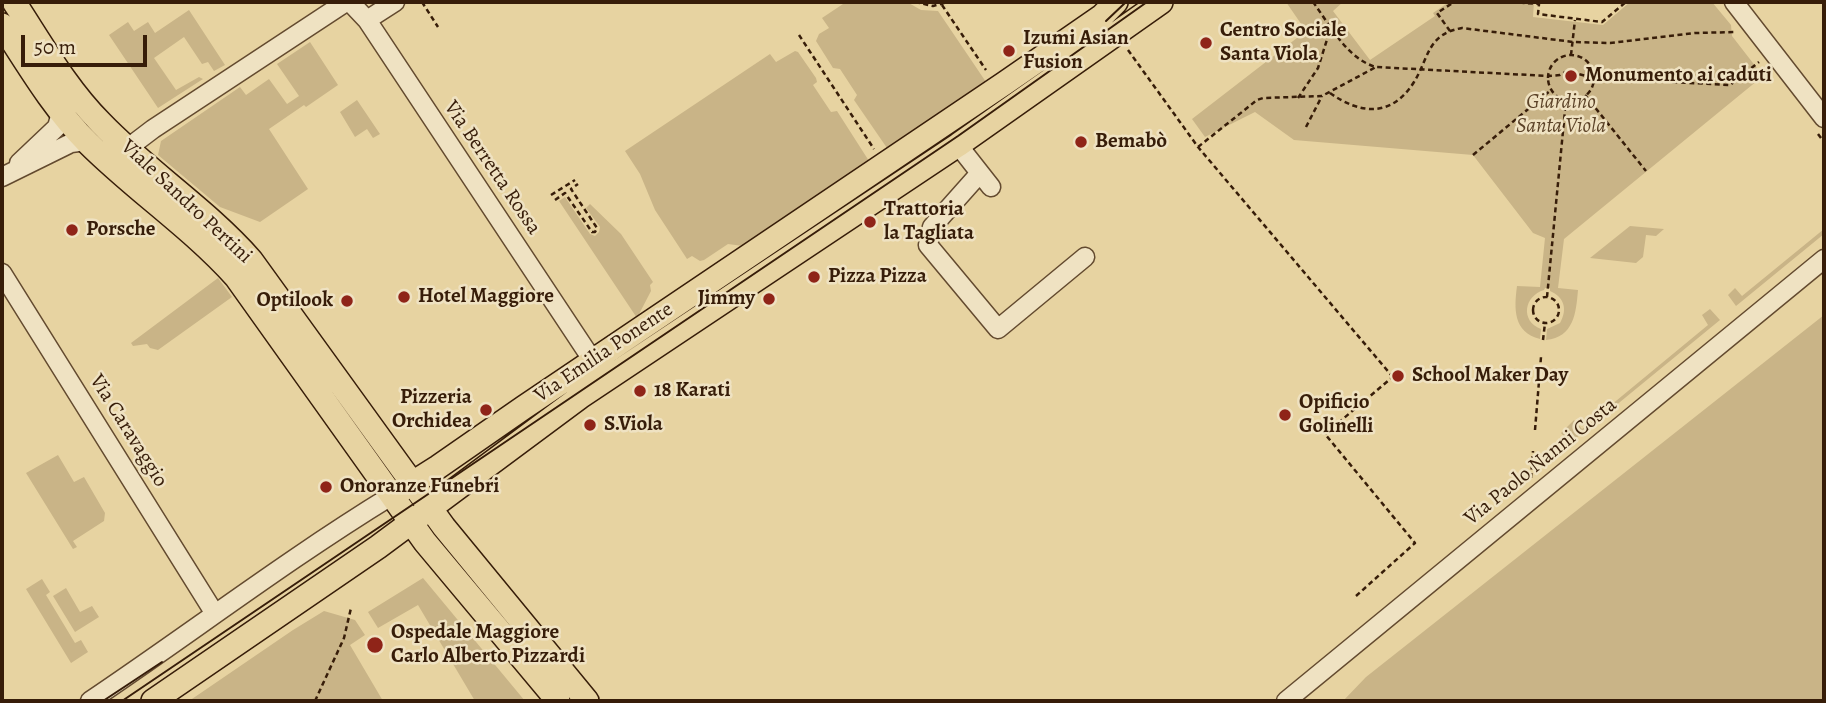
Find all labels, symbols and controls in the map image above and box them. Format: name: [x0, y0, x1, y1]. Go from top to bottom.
place label: Centro Sociale Santa Viola: [1220, 18, 1346, 68]
scale bar: [24, 21, 150, 65]
place label: Izumi Asian Fusion: [1023, 26, 1129, 76]
text: 50 m: [34, 33, 76, 61]
marker: Centro Sociale Santa Viola: [1198, 35, 1214, 51]
marker: Izumi Asian Fusion: [1001, 43, 1017, 59]
place label: Monumento ai caduti: [1585, 63, 1772, 89]
marker: Monumento ai caduti: [1563, 68, 1579, 84]
park label: Giardino Santa Viola: [1516, 90, 1606, 140]
street label: Via Berretta Rossa: [438, 96, 546, 240]
place label: Bemabò: [1095, 129, 1167, 155]
marker: Bemabò: [1073, 134, 1089, 150]
street label: Viale Sandro Pertini: [115, 135, 257, 269]
place label: Trattoria la Tagliata: [884, 197, 974, 247]
marker: Trattoria la Tagliata: [862, 214, 878, 230]
place label: Porsche: [86, 217, 155, 243]
marker: Porsche: [64, 222, 80, 238]
place label: Pizza Pizza: [828, 264, 927, 290]
marker: Pizza Pizza: [806, 269, 822, 285]
place label: Hotel Maggiore: [418, 284, 554, 310]
place label: Jimmy: [698, 286, 755, 312]
place label: Optilook: [256, 288, 333, 314]
marker: Hotel Maggiore: [396, 289, 412, 305]
marker: Jimmy: [761, 291, 777, 307]
marker: Optilook: [339, 293, 355, 309]
street label: Via Emilia Ponente: [530, 297, 678, 409]
place label: School Maker Day: [1412, 363, 1568, 389]
marker: School Maker Day: [1390, 368, 1406, 384]
street label: Via Caravaggio: [83, 370, 173, 492]
place label: 18 Karati: [654, 378, 731, 404]
marker: 18 Karati: [632, 383, 648, 399]
place label: Pizzeria Orchidea: [392, 385, 472, 435]
place label: Opificio Golinelli: [1299, 390, 1373, 440]
street label: Via Paolo Nanni Costa: [1460, 393, 1622, 531]
marker: Pizzeria Orchidea: [478, 402, 494, 418]
marker: Opificio Golinelli: [1277, 407, 1293, 423]
place label: S.Viola: [604, 412, 663, 438]
marker: S.Viola: [582, 417, 598, 433]
place label: Onoranze Funebri: [340, 474, 499, 500]
marker: Onoranze Funebri: [318, 479, 334, 495]
place label: Ospedale Maggiore Carlo Alberto Pizzardi: [391, 620, 585, 670]
marker: Ospedale Maggiore Carlo Alberto Pizzardi: [365, 635, 385, 655]

